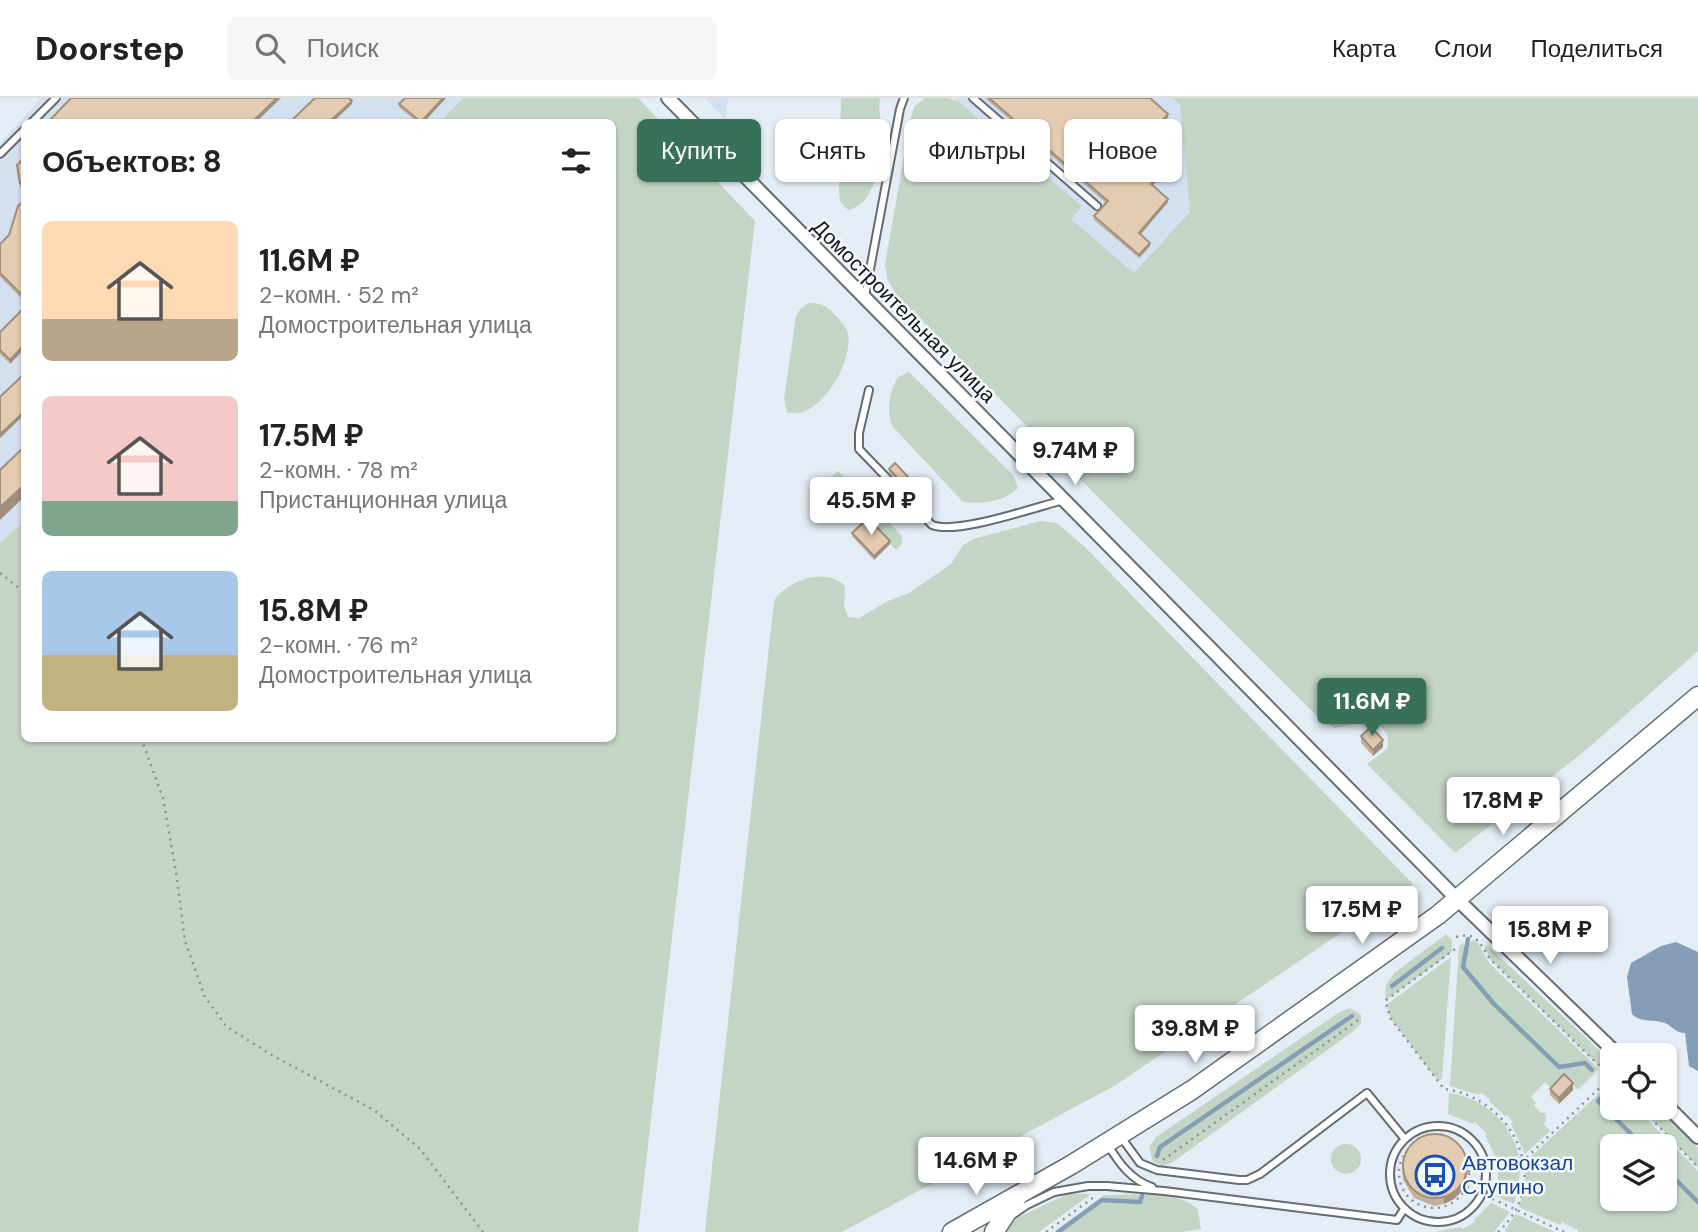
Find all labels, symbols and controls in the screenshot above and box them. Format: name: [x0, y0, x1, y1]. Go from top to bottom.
search box: [227, 17, 717, 80]
text: Doorstep: [35, 27, 185, 70]
icon: search: [251, 29, 289, 67]
text: Поиск: [307, 31, 379, 65]
text: Карта: [1332, 33, 1396, 64]
text: Слои: [1434, 33, 1492, 64]
text: Поделиться: [1530, 33, 1663, 64]
chip: Купить: [637, 119, 761, 182]
chip: Снять: [775, 119, 890, 182]
chip: Фильтры: [904, 119, 1050, 182]
chip: Новое: [1064, 119, 1182, 182]
text: Объектов: 8: [42, 142, 222, 181]
icon: filters: [557, 142, 595, 180]
street label: Домостроительная улица: [806, 213, 1002, 409]
text: 11.6M ₽: [259, 241, 360, 280]
icon: home: [98, 249, 182, 333]
text: 2-комн. · 52 m²: [259, 280, 419, 310]
text: Домостроительная улица: [259, 310, 532, 340]
text: 17.5M ₽: [259, 416, 364, 455]
icon: home: [98, 424, 182, 508]
pin: 9.74M ₽: [1010, 428, 1140, 487]
text: 9.74M ₽: [1032, 435, 1118, 465]
text: 2-комн. · 78 m²: [259, 455, 418, 485]
pin: 45.5M ₽: [806, 478, 936, 537]
text: Пристанционная улица: [259, 485, 507, 515]
text: 45.5M ₽: [826, 485, 916, 515]
text: 15.8M ₽: [259, 591, 368, 630]
icon: home: [98, 599, 182, 683]
text: 2-комн. · 76 m²: [259, 630, 418, 660]
text: Домостроительная улица: [259, 660, 532, 690]
pin: 11.6M ₽: [1307, 678, 1437, 738]
text: 11.6M ₽: [1333, 686, 1411, 716]
pin: 17.8M ₽: [1438, 778, 1568, 837]
text: 17.8M ₽: [1463, 785, 1543, 815]
pin: 17.5M ₽: [1297, 886, 1427, 946]
text: 17.5M ₽: [1322, 894, 1402, 924]
pin: 15.8M ₽: [1485, 906, 1615, 966]
text: 15.8M ₽: [1508, 914, 1592, 944]
pin: 39.8M ₽: [1130, 1006, 1260, 1065]
text: 39.8M ₽: [1151, 1013, 1239, 1043]
map controls: [1600, 1043, 1677, 1211]
button: locate: [1600, 1043, 1677, 1120]
button: layers: [1600, 1134, 1677, 1211]
pin: 14.6M ₽: [911, 1138, 1041, 1197]
text: 14.6M ₽: [934, 1145, 1018, 1175]
place label: Автовокзал Ступино: [1462, 1149, 1573, 1201]
bus stop icon: Автовокзал Ступино: [1414, 1154, 1456, 1196]

